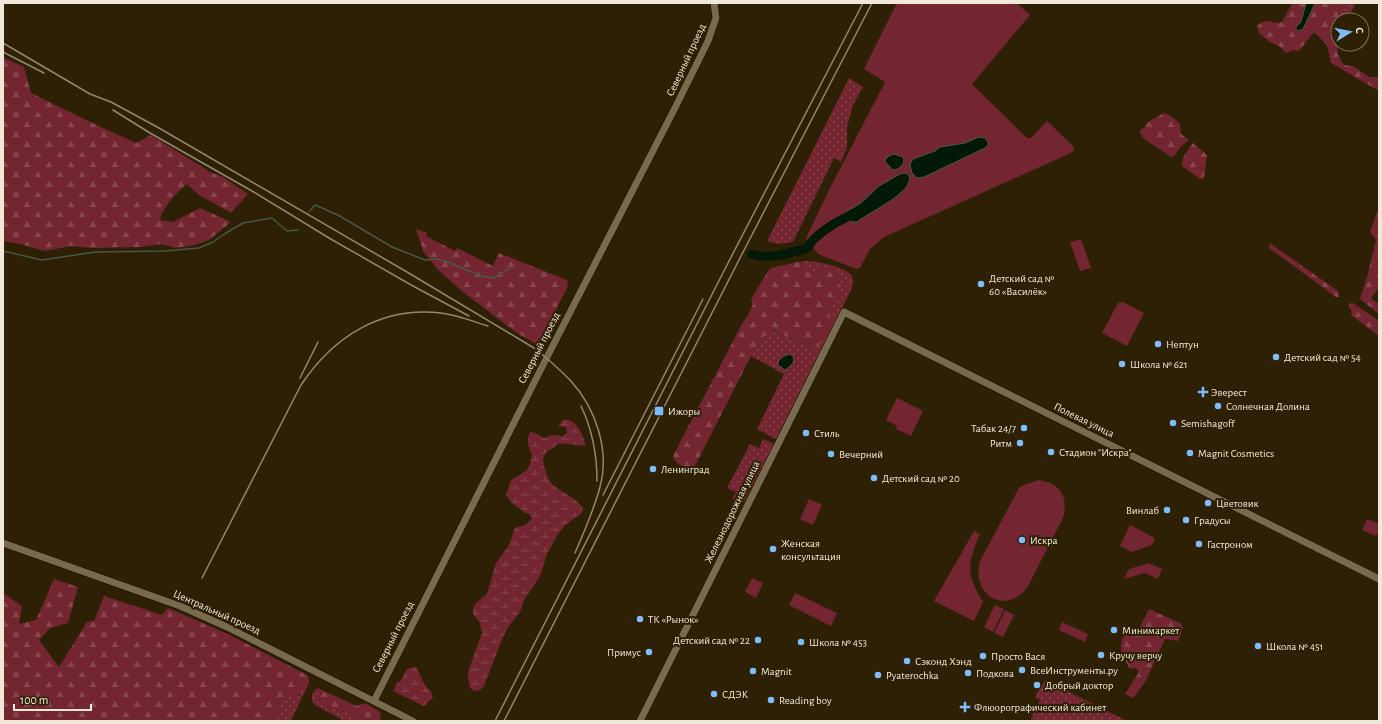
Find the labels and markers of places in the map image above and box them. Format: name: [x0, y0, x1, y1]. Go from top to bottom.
place label: Детский сад № 60 «Василёк»: [989, 273, 1055, 297]
marker: Детский сад № 60 «Василёк»: [976, 279, 986, 289]
marker: Нептун: [1153, 339, 1163, 349]
place label: Нептун: [1166, 339, 1199, 350]
marker: Детский сад № 54: [1271, 352, 1281, 362]
place label: Детский сад № 54: [1284, 352, 1361, 363]
marker: Школа № 621: [1117, 359, 1127, 369]
place label: Школа № 621: [1130, 359, 1188, 370]
marker: Эверест: [1198, 387, 1208, 397]
place label: Эверест: [1211, 387, 1247, 398]
marker: Солнечная Долина: [1213, 401, 1223, 411]
place label: Солнечная Долина: [1226, 401, 1310, 412]
marker: Ижоры: [653, 405, 665, 417]
place label: Ижоры: [668, 406, 700, 417]
marker: Semishagoff: [1168, 418, 1178, 428]
place label: Semishagoff: [1181, 418, 1235, 429]
place label: Табак 24/7: [971, 423, 1016, 434]
marker: Табак 24/7: [1019, 423, 1029, 433]
marker: Стиль: [801, 428, 811, 438]
place label: Стиль: [814, 428, 840, 439]
place label: Ритм: [990, 438, 1012, 449]
marker: Ритм: [1015, 438, 1025, 448]
marker: Стадион "Искра": [1046, 447, 1056, 457]
place label: Стадион "Искра": [1059, 447, 1132, 458]
marker: Magnit Cosmetics: [1185, 448, 1195, 458]
place label: Magnit Cosmetics: [1198, 448, 1274, 459]
marker: Вечерний: [826, 449, 836, 459]
place label: Вечерний: [839, 449, 883, 460]
marker: Ленинград: [648, 464, 658, 474]
place label: Ленинград: [661, 464, 710, 475]
marker: Детский сад № 20: [869, 473, 879, 483]
place label: Детский сад № 20: [882, 473, 960, 484]
marker: Цветовик: [1203, 498, 1213, 508]
place label: Цветовик: [1216, 498, 1259, 509]
place label: Винлаб: [1126, 505, 1159, 516]
marker: Винлаб: [1162, 505, 1172, 515]
marker: Градусы: [1181, 515, 1191, 525]
place label: Градусы: [1194, 515, 1231, 526]
marker: Искра: [1017, 535, 1027, 545]
place label: Искра: [1030, 535, 1058, 546]
place label: Женская консультация: [781, 538, 841, 562]
marker: Гастроном: [1194, 539, 1204, 549]
place label: Гастроном: [1207, 539, 1253, 550]
marker: Женская консультация: [768, 544, 778, 554]
marker: ТК «Рынок»: [635, 614, 645, 624]
place label: ТК «Рынок»: [648, 614, 699, 625]
marker: Минимаркет: [1109, 625, 1119, 635]
place label: Минимаркет: [1122, 625, 1179, 636]
place label: Детский сад № 22: [673, 635, 750, 646]
marker: Детский сад № 22: [753, 635, 763, 645]
marker: Школа № 453: [796, 637, 806, 647]
place label: Школа № 453: [809, 637, 868, 648]
marker: Школа № 451: [1253, 641, 1263, 651]
place label: Школа № 451: [1266, 641, 1323, 652]
place label: Примус: [607, 647, 641, 658]
marker: Примус: [644, 647, 654, 657]
marker: Кручу верчу: [1096, 650, 1106, 660]
place label: Кручу верчу: [1109, 650, 1163, 661]
marker: Просто Вася: [978, 651, 988, 661]
place label: Просто Вася: [991, 651, 1045, 662]
marker: Сэконд Хэнд: [902, 656, 912, 666]
place label: Сэконд Хэнд: [915, 656, 972, 667]
marker: ВсеИнструменты.ру: [1017, 665, 1027, 675]
place label: ВсеИнструменты.ру: [1030, 665, 1118, 676]
marker: Magnit: [748, 666, 758, 676]
place label: Magnit: [761, 666, 792, 677]
marker: Подкова: [963, 668, 973, 678]
place label: Подкова: [976, 668, 1014, 679]
marker: Pyaterochka: [873, 670, 883, 680]
place label: Pyaterochka: [886, 670, 939, 681]
marker: Добрый доктор: [1032, 680, 1042, 690]
place label: Добрый доктор: [1045, 680, 1114, 691]
marker: СДЭК: [709, 689, 719, 699]
place label: СДЭК: [722, 689, 749, 700]
marker: Reading boy: [766, 695, 776, 705]
place label: Reading boy: [779, 695, 832, 706]
marker: Флюорографический кабинет: [959, 701, 971, 713]
place label: Флюорографический кабинет: [974, 702, 1106, 713]

